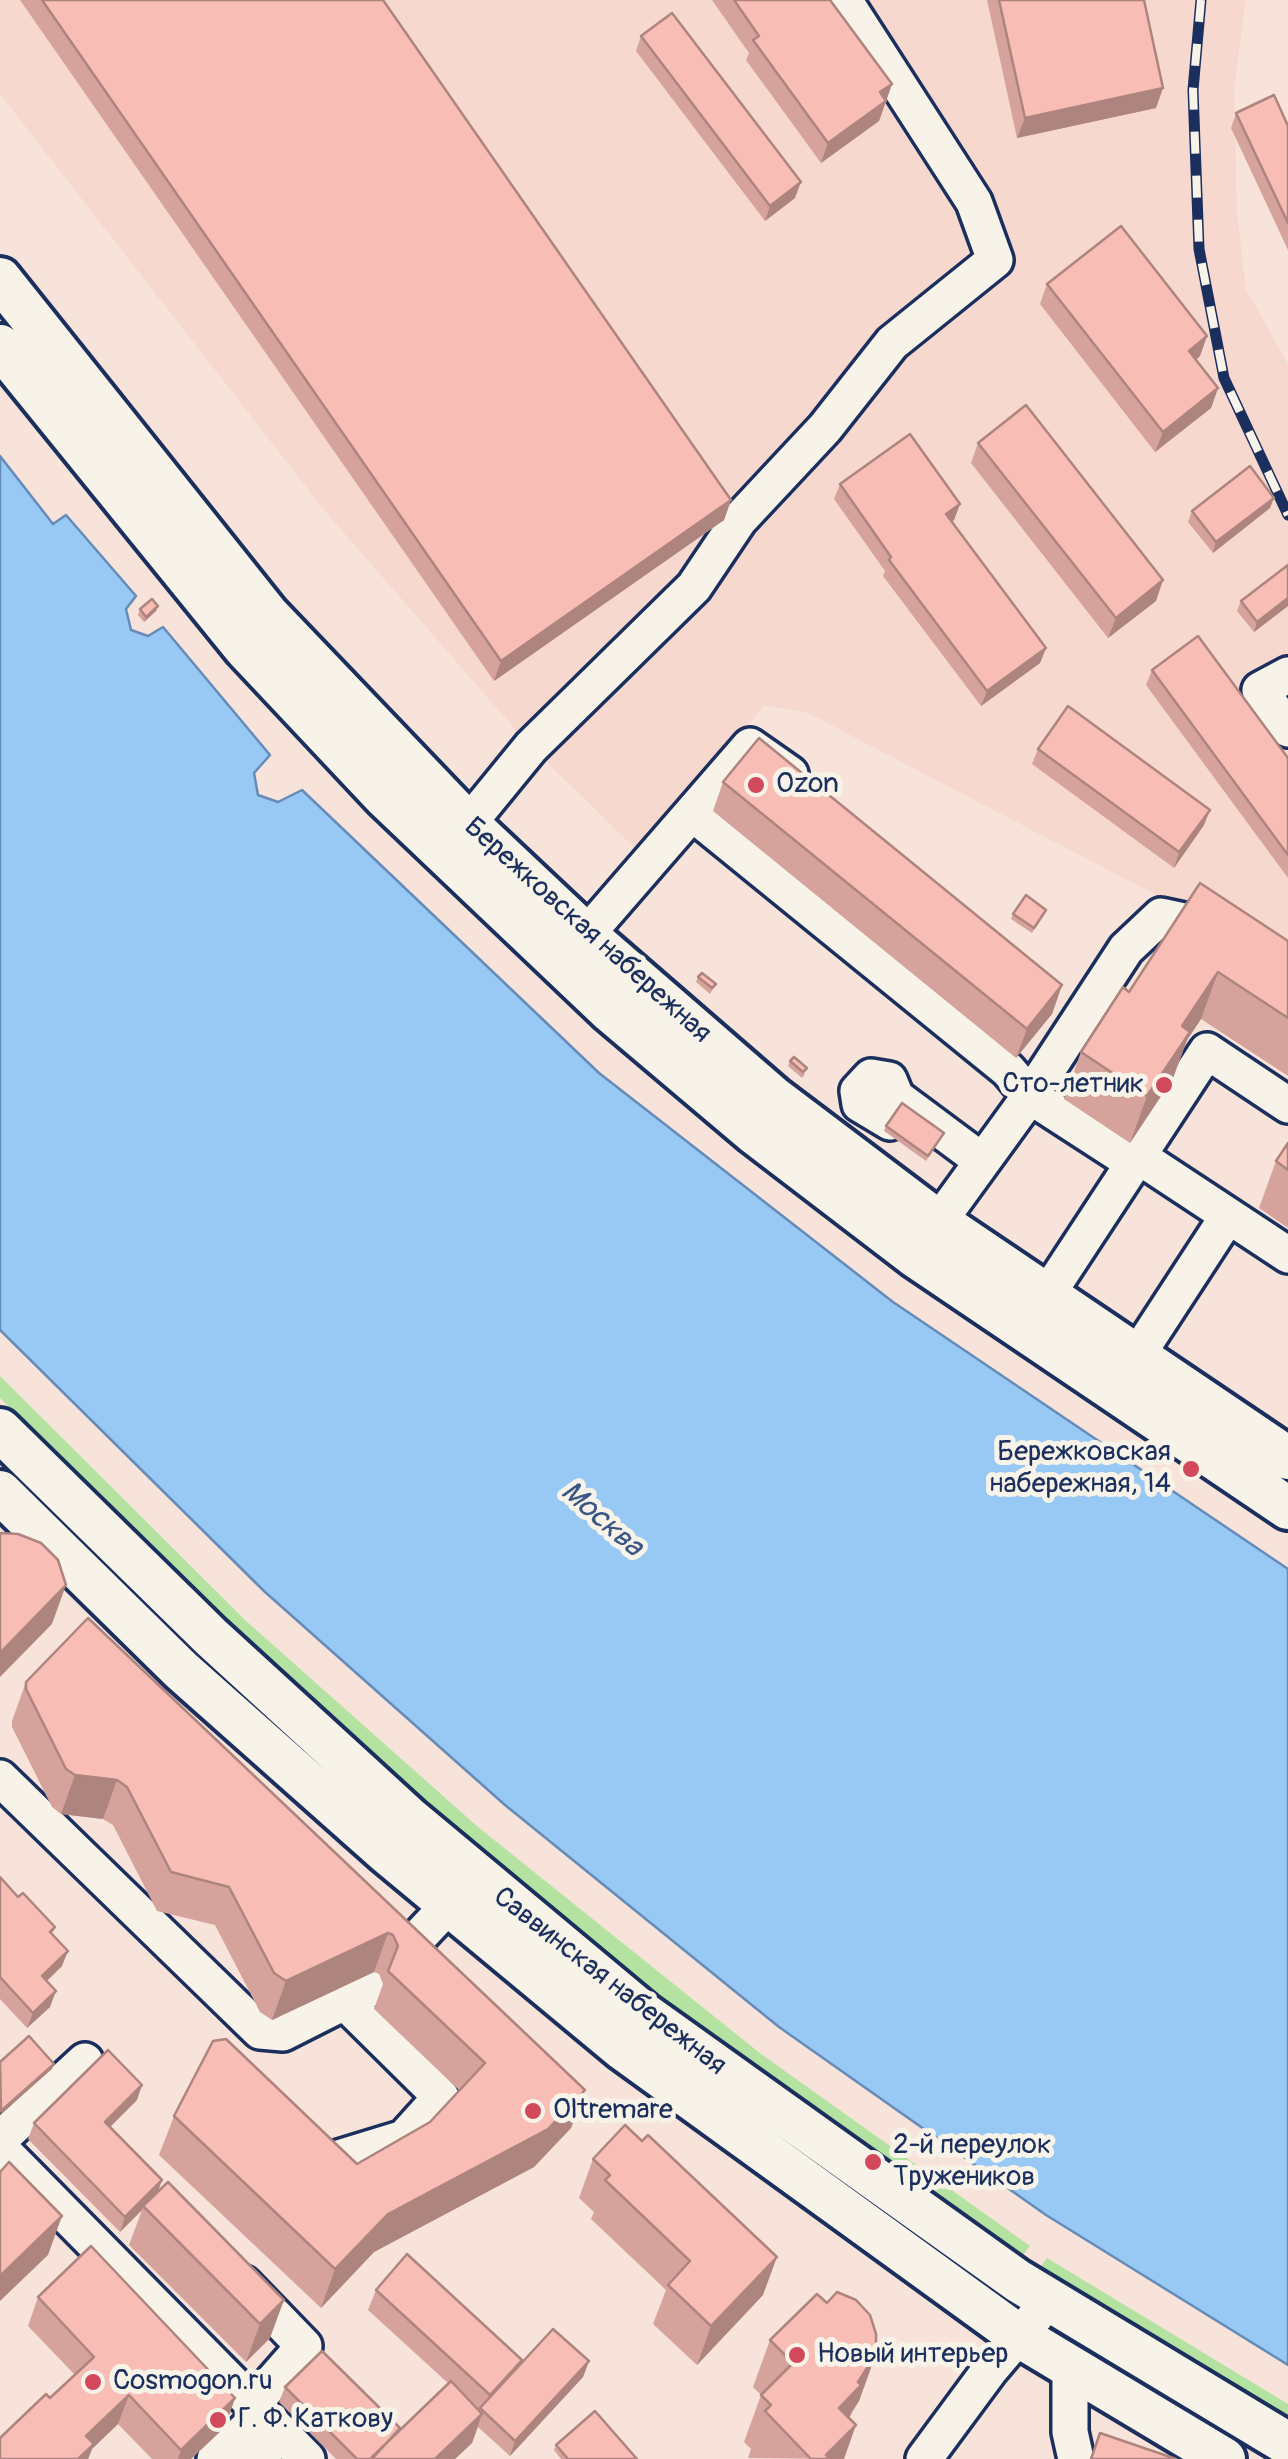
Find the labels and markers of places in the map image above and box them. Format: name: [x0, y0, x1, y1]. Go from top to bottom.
place label: Ozon: [776, 768, 839, 802]
marker: Ozon: [745, 774, 767, 796]
place label: Сто-летник: [1002, 1068, 1144, 1102]
marker: Сто-летник: [1153, 1074, 1175, 1096]
place label: Бережковская набережная, 14: [990, 1436, 1171, 1502]
marker: Бережковская набережная, 14: [1180, 1458, 1202, 1480]
place label: Oltremare: [553, 2094, 673, 2128]
marker: Oltremare: [522, 2100, 544, 2122]
place label: 2-й переулок Тружеников: [893, 2129, 1051, 2195]
marker: 2-й переулок Тружеников: [862, 2151, 884, 2173]
place label: Новый интерьер: [817, 2338, 1008, 2372]
marker: Новый интерьер: [786, 2344, 808, 2366]
place label: Cosmogon.ru: [113, 2365, 273, 2399]
marker: Cosmogon.ru: [82, 2371, 104, 2393]
place label: Г. Ф. Каткову: [238, 2403, 393, 2437]
marker: Г. Ф. Каткову: [207, 2409, 229, 2431]

